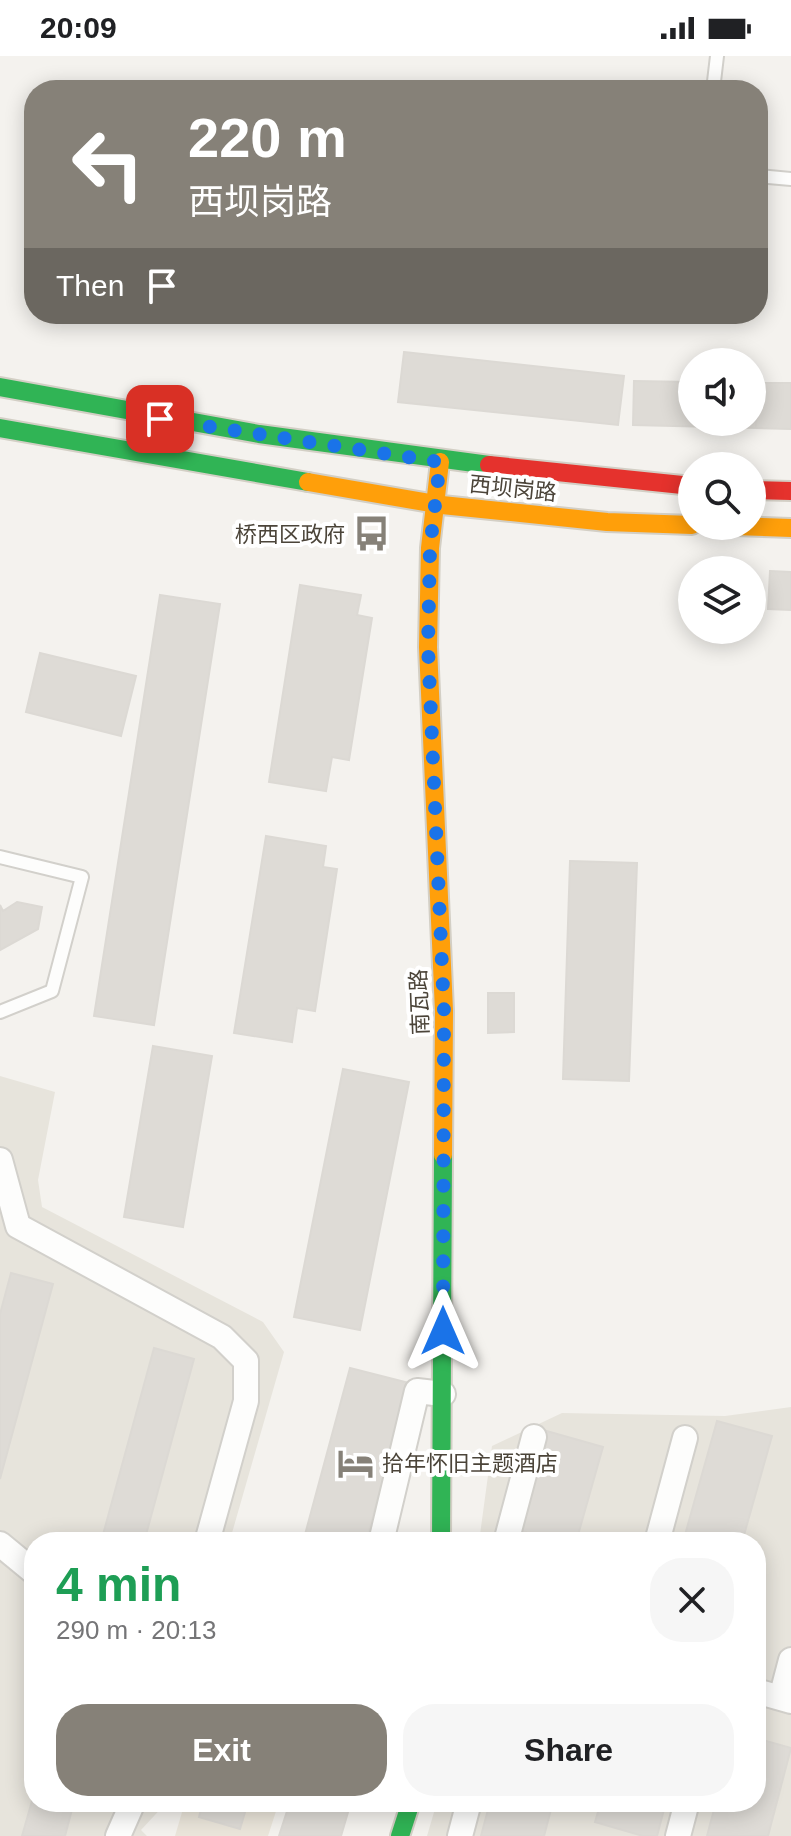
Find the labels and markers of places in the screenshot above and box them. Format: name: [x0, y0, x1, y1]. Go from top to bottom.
pin: [126, 385, 194, 453]
bus stop icon: 桥西区政府: [352, 515, 390, 553]
place label: 桥西区政府: [235, 522, 345, 547]
hotel icon: 拾年怀旧主题酒店: [337, 1444, 375, 1482]
place label: 拾年怀旧主题酒店: [382, 1451, 558, 1476]

